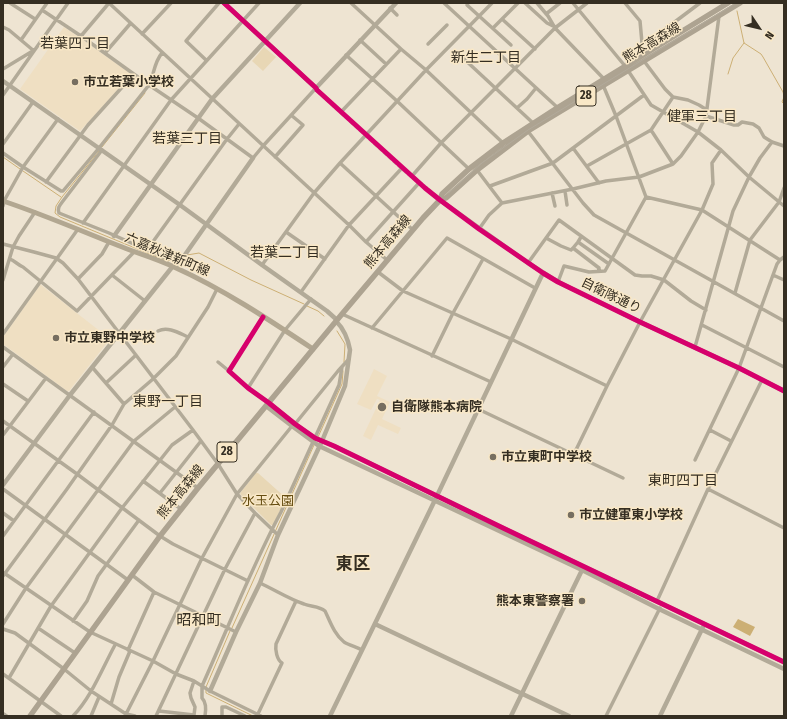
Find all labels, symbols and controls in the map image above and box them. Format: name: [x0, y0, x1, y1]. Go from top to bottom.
north arrow: [739, 8, 779, 48]
street label: 熊本高森線: [620, 20, 684, 66]
text: N: [762, 29, 776, 42]
district label: 若葉四丁目: [40, 36, 110, 52]
district label: 新生二丁目: [451, 50, 521, 66]
place label: 市立若葉小学校: [83, 74, 174, 90]
marker: 市立若葉小学校: [70, 77, 80, 87]
road number: 28: [576, 86, 596, 106]
district label: 健軍三丁目: [667, 109, 737, 125]
district label: 若葉三丁目: [152, 131, 222, 147]
street label: 熊本高森線: [361, 212, 415, 272]
street label: 六嘉秋津新町線: [122, 230, 212, 280]
district label: 若葉二丁目: [250, 245, 320, 261]
street label: 自衛隊通り: [578, 275, 644, 317]
place label: 市立東野中学校: [64, 330, 155, 346]
marker: 市立東野中学校: [51, 333, 61, 343]
district label: 東野一丁目: [133, 394, 203, 410]
place label: 自衛隊熊本病院: [391, 399, 482, 415]
marker: 自衛隊熊本病院: [376, 401, 388, 413]
road number: 28: [217, 442, 237, 462]
place label: 市立東町中学校: [501, 449, 592, 465]
marker: 市立東町中学校: [488, 452, 498, 462]
street label: 熊本高森線: [154, 462, 208, 522]
district label: 東町四丁目: [648, 473, 718, 489]
park label: 水玉公園: [242, 493, 294, 509]
place label: 市立健軍東小学校: [579, 507, 683, 523]
marker: 市立健軍東小学校: [566, 510, 576, 520]
district label: 東区: [336, 554, 370, 574]
place label: 熊本東警察署: [496, 593, 574, 609]
marker: 熊本東警察署: [577, 596, 587, 606]
district label: 昭和町: [177, 612, 221, 630]

